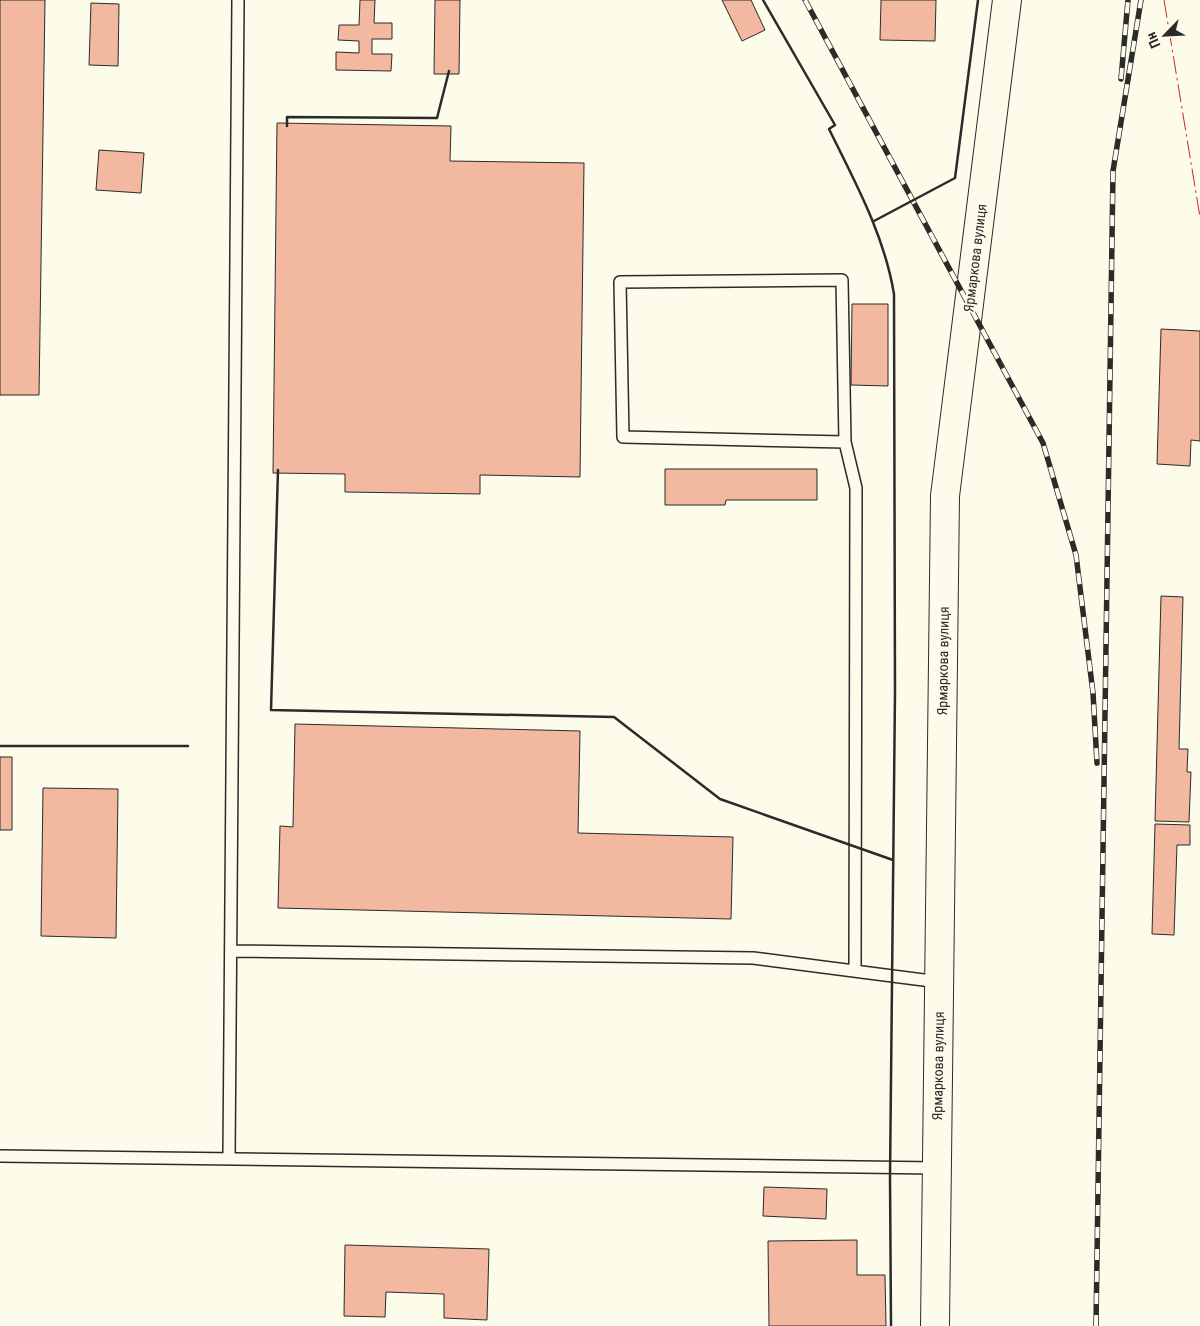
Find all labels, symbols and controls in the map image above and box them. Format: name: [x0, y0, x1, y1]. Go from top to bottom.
north arrow: [1140, 10, 1190, 60]
text: Пн: [1143, 30, 1164, 51]
street label: Ярмаркова вулиця: [960, 203, 990, 313]
street label: Ярмаркова вулиця: [934, 606, 952, 716]
street label: Ярмаркова вулиця: [929, 1011, 947, 1121]

